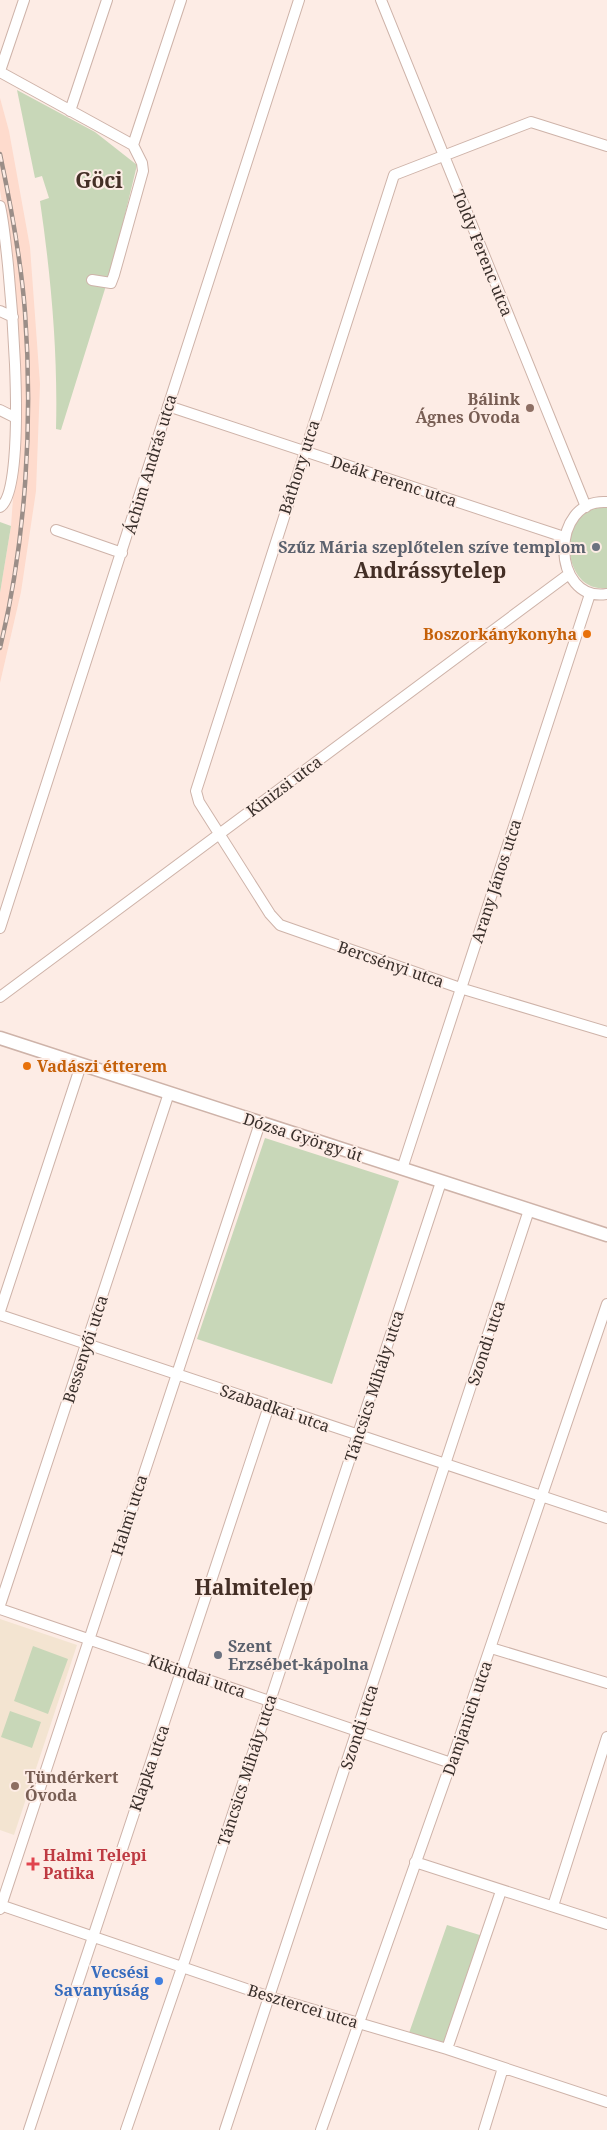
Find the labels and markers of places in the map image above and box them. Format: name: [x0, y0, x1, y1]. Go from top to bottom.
place label: Bálink Ágnes Óvoda: [416, 388, 521, 428]
marker: Bálink Ágnes Óvoda: [524, 402, 536, 414]
place label: Szűz Mária szeplőtelen szíve templom: [278, 536, 586, 558]
marker: Szűz Mária szeplőtelen szíve templom: [590, 541, 602, 553]
place label: Boszorkánykonyha: [423, 623, 577, 645]
marker: Boszorkánykonyha: [581, 628, 593, 640]
place label: Vadászi étterem: [37, 1055, 168, 1077]
marker: Vadászi étterem: [21, 1060, 33, 1072]
place label: Szent Erzsébet-kápolna: [228, 1635, 369, 1675]
marker: Szent Erzsébet-kápolna: [212, 1649, 224, 1661]
place label: Tündérkert Óvoda: [25, 1766, 119, 1806]
marker: Tündérkert Óvoda: [9, 1780, 21, 1792]
place label: Halmi Telepi Patika: [43, 1844, 147, 1884]
marker: Halmi Telepi Patika: [27, 1858, 39, 1870]
place label: Vecsési Savanyúság: [54, 1961, 149, 2001]
marker: Vecsési Savanyúság: [153, 1975, 165, 1987]

